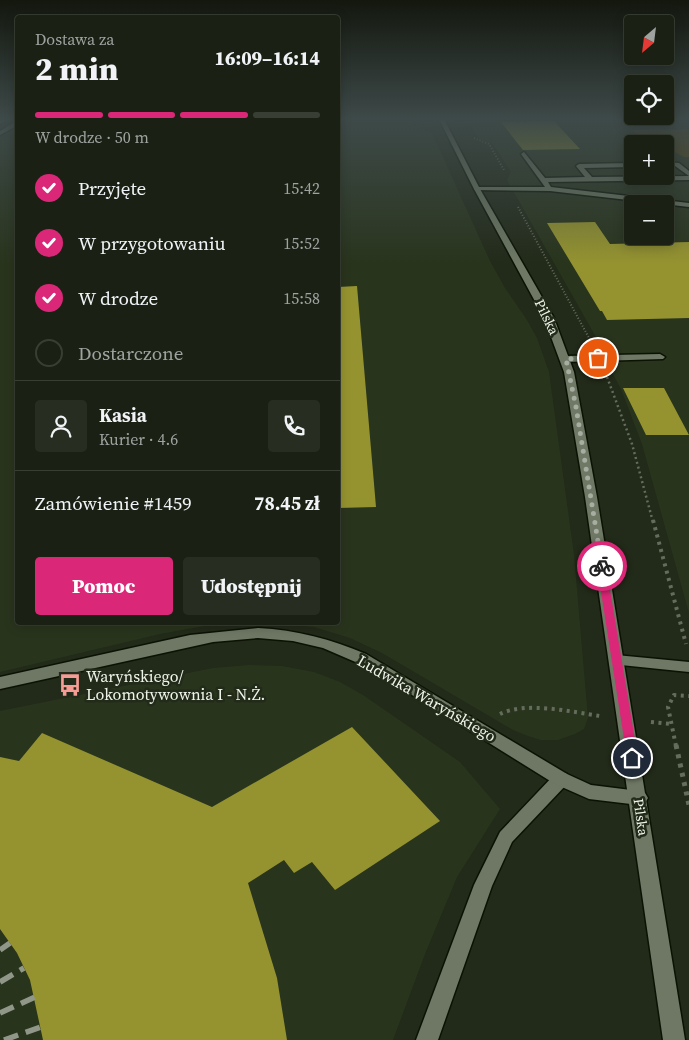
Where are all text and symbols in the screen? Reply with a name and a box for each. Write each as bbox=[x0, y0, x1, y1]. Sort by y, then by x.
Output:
north arrow bbox=[624, 15, 674, 65]
map controls bbox=[624, 15, 674, 245]
text: Dostawa za bbox=[35, 28, 114, 50]
text: 16:09–16:14 bbox=[215, 45, 320, 71]
text: 2 min bbox=[35, 47, 118, 91]
button: locate bbox=[624, 75, 674, 125]
text: W drodze · 50 m bbox=[35, 126, 149, 148]
button: + bbox=[624, 135, 674, 185]
icon: check bbox=[35, 174, 63, 202]
text: Przyjęte bbox=[78, 175, 146, 201]
text: 15:42 bbox=[283, 177, 320, 199]
button: − bbox=[624, 195, 674, 245]
icon: check bbox=[35, 229, 63, 257]
text: W przygotowaniu bbox=[78, 230, 226, 256]
text: 15:52 bbox=[283, 232, 320, 254]
icon: check bbox=[35, 284, 63, 312]
text: W drodze bbox=[78, 285, 158, 311]
text: 15:58 bbox=[283, 287, 320, 309]
street label: Pilska bbox=[530, 296, 565, 339]
pin bbox=[577, 337, 619, 379]
text: Dostarczone bbox=[78, 340, 183, 366]
icon: bag bbox=[584, 344, 612, 372]
button: person bbox=[35, 400, 87, 452]
button: phone bbox=[268, 400, 320, 452]
text: Kasia bbox=[99, 402, 147, 428]
text: Kurier · 4.6 bbox=[99, 428, 178, 450]
text: Zamówienie #1459 bbox=[35, 490, 192, 516]
text: 78.45 zł bbox=[254, 490, 320, 516]
courier bbox=[577, 541, 627, 591]
icon: bike bbox=[588, 552, 616, 580]
button: Pomoc bbox=[35, 557, 173, 615]
button: Udostępnij bbox=[183, 557, 320, 615]
street label: Ludwika Waryńskiego bbox=[354, 649, 501, 747]
place label: Waryńskiego/ Lokomotywownia I - N.Ż. bbox=[86, 665, 265, 705]
bus stop icon: Waryńskiego/ Lokomotywownia I - N.Ż. bbox=[57, 672, 83, 698]
pin bbox=[611, 737, 653, 779]
icon: home bbox=[618, 744, 646, 772]
street label: Pilska bbox=[628, 797, 654, 838]

